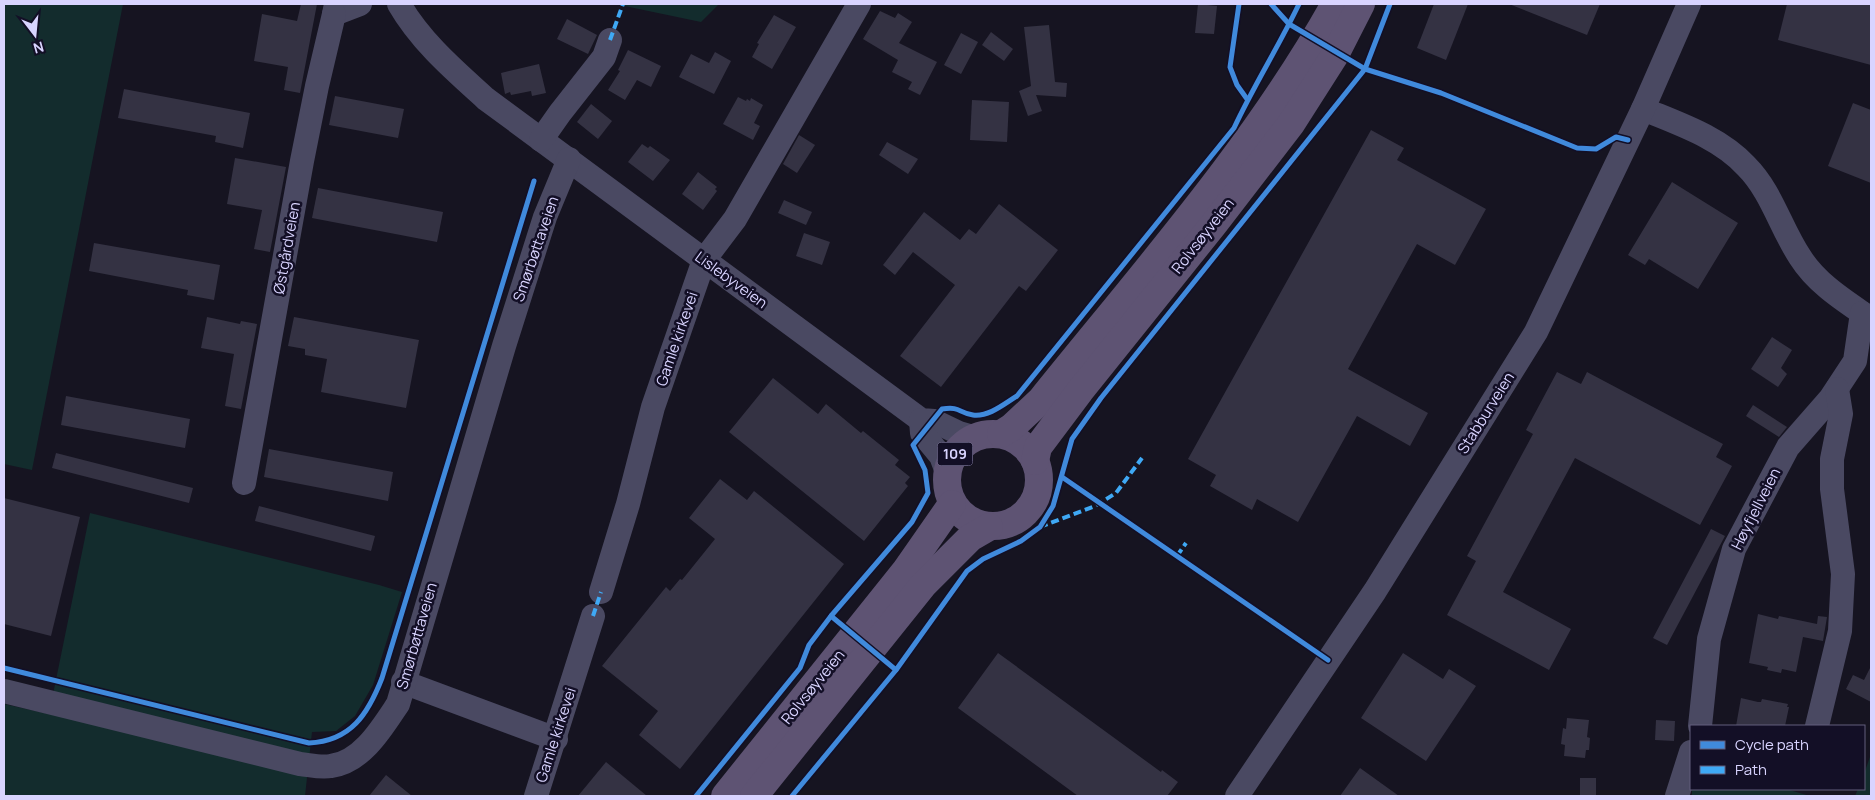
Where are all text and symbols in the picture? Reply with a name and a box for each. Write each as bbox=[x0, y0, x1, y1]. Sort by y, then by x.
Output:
north arrow bbox=[10, 10, 60, 60]
text: N bbox=[31, 37, 46, 58]
street label: Smørbøttaveien bbox=[508, 193, 563, 304]
street label: Rolvsøyveien bbox=[1166, 193, 1239, 278]
street label: Østgårdveien bbox=[268, 200, 305, 296]
street label: Lislebyveien bbox=[691, 246, 772, 313]
street label: Gamle kirkevei bbox=[651, 289, 703, 389]
street label: Stabburveien bbox=[1452, 368, 1519, 458]
road number: 109 bbox=[938, 442, 972, 466]
street label: Høyfjellveien bbox=[1726, 464, 1785, 553]
street label: Smørbøttaveien bbox=[391, 580, 442, 692]
street label: Rolvsøyveien bbox=[776, 645, 849, 728]
street label: Gamle kirkevei bbox=[530, 685, 581, 785]
legend bbox=[1690, 725, 1865, 790]
text: Cycle path bbox=[1735, 734, 1809, 755]
text: Path bbox=[1735, 759, 1767, 780]

